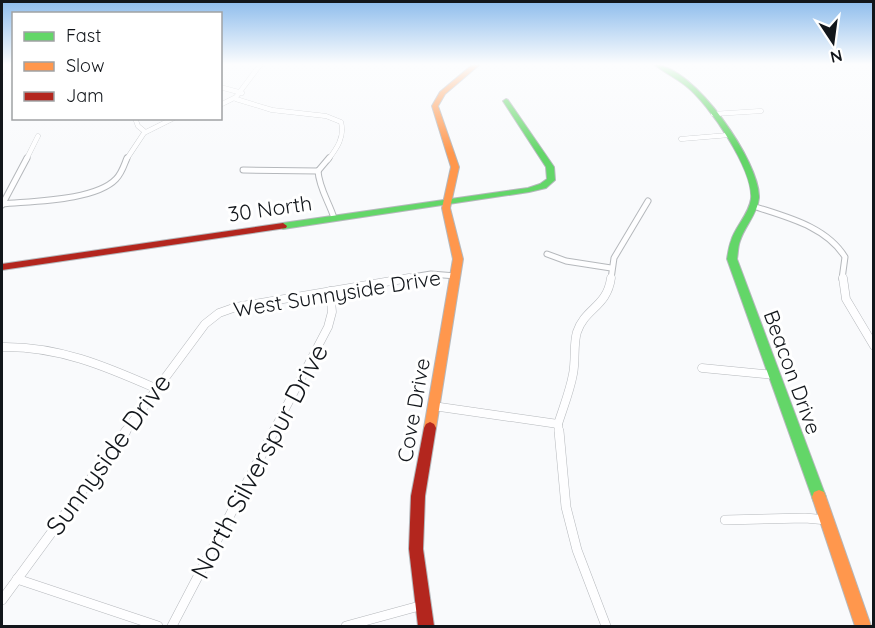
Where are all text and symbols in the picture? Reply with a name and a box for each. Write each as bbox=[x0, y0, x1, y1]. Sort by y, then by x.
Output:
legend bbox=[12, 12, 222, 120]
north arrow bbox=[803, 12, 863, 72]
text: Fast bbox=[66, 24, 101, 47]
text: N bbox=[828, 46, 844, 68]
text: Slow bbox=[66, 54, 104, 77]
text: Jam bbox=[66, 84, 104, 107]
street label: 30 North bbox=[226, 189, 314, 227]
street label: West Sunnyside Drive bbox=[232, 264, 442, 322]
street label: Beacon Drive bbox=[758, 306, 828, 438]
street label: North Silverspur Drive bbox=[183, 338, 335, 584]
street label: Cove Drive bbox=[391, 356, 435, 464]
street label: Sunnyside Drive bbox=[38, 367, 178, 541]

